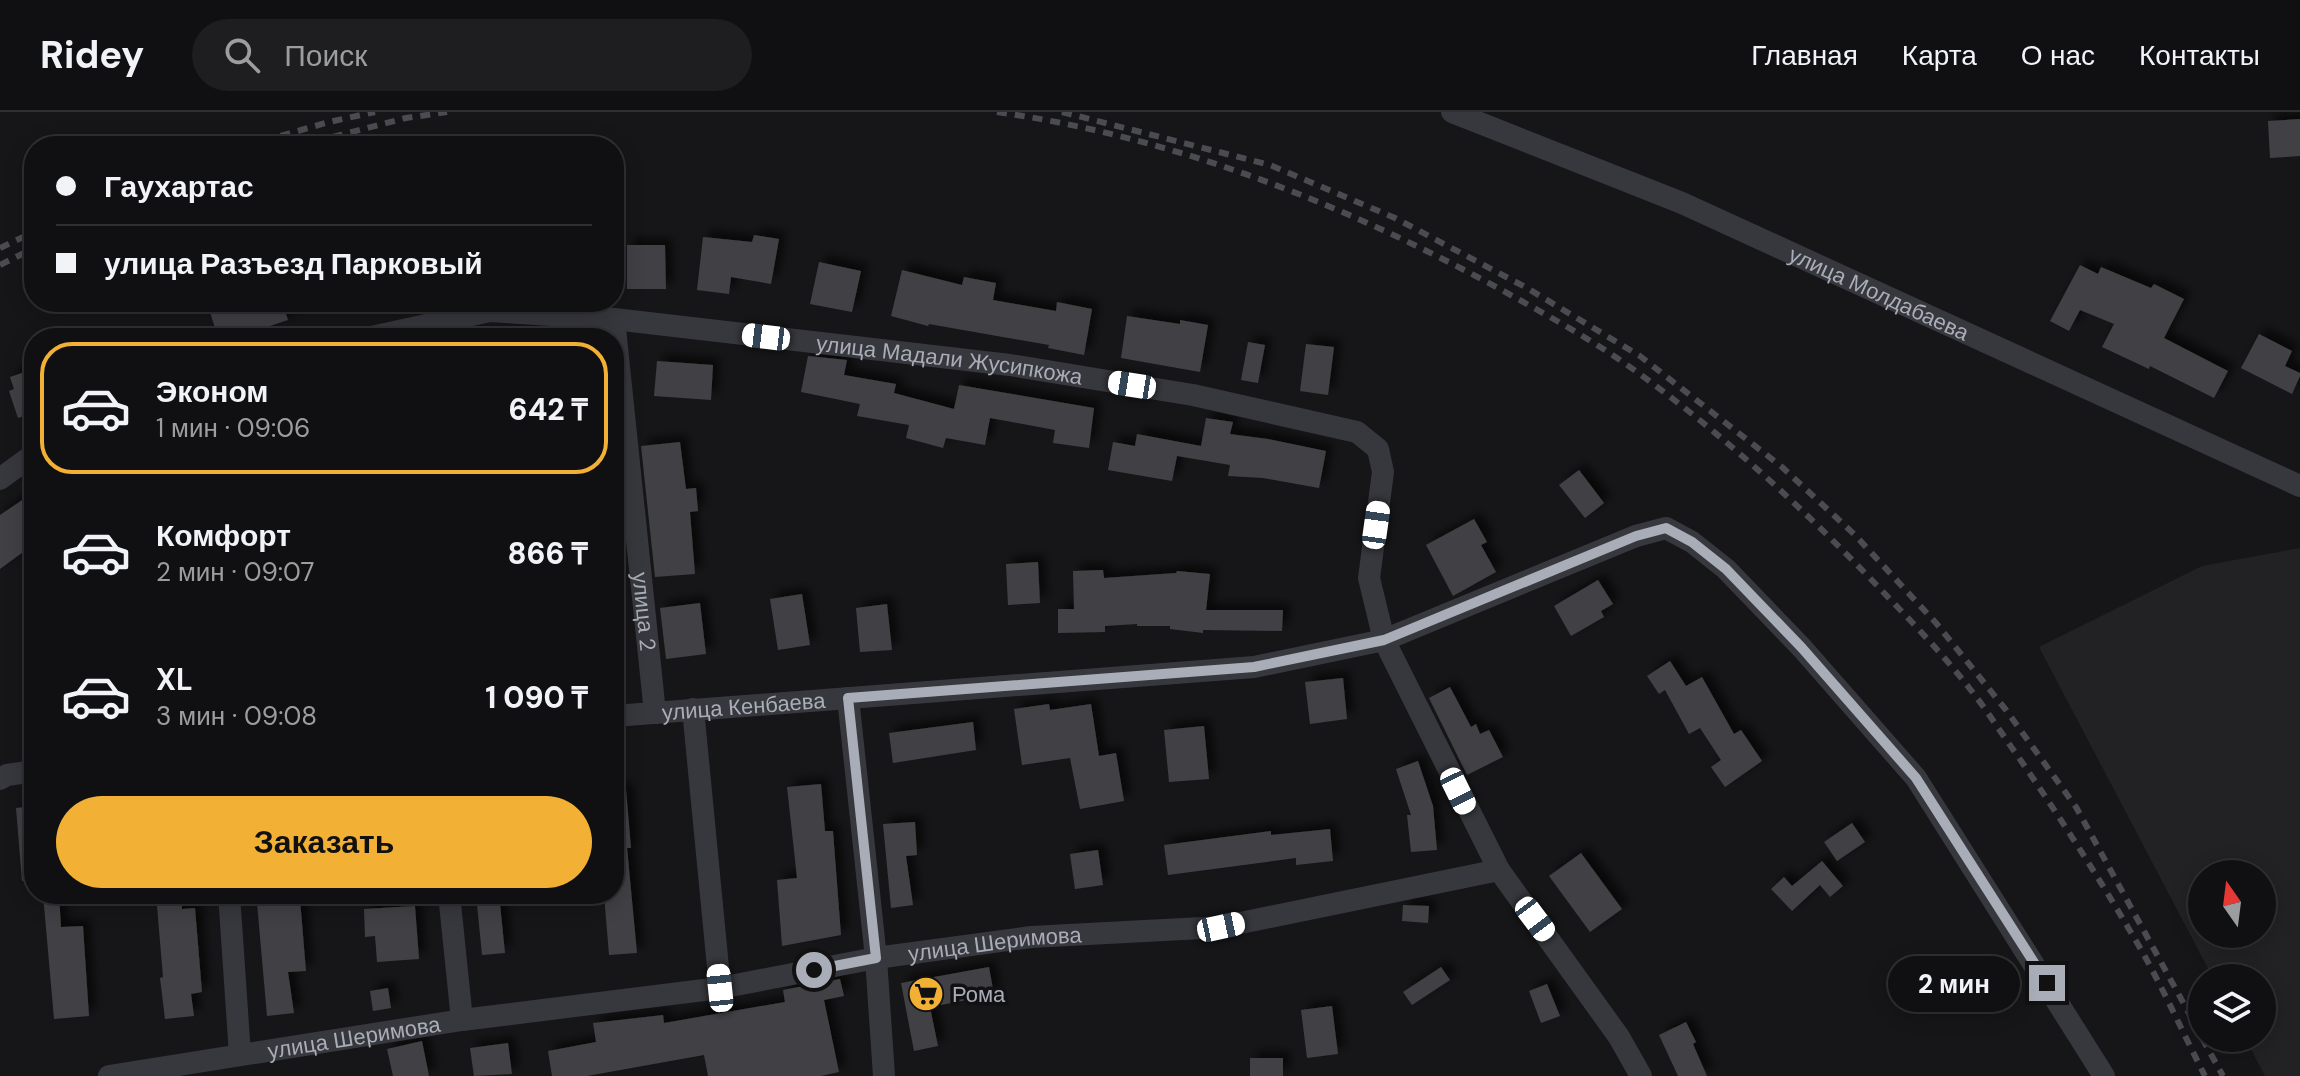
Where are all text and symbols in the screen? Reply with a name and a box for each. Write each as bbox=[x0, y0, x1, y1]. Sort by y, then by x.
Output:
search box bbox=[192, 19, 752, 91]
text: Ridey bbox=[40, 30, 144, 80]
icon: search bbox=[220, 33, 264, 77]
text: Поиск bbox=[284, 36, 367, 75]
text: Главная bbox=[1751, 37, 1858, 74]
text: Карта bbox=[1902, 37, 1977, 74]
text: О нас bbox=[2021, 37, 2095, 74]
text: Контакты bbox=[2139, 37, 2260, 74]
text: Гаухартас bbox=[104, 167, 254, 206]
street label: улица Молдабаева bbox=[1784, 239, 1974, 347]
text: улица Разъезд Парковый bbox=[104, 244, 483, 283]
car bbox=[741, 322, 791, 352]
street label: улица Мадали Жусипкожа bbox=[815, 328, 1085, 391]
car bbox=[1106, 369, 1158, 401]
icon: car bbox=[60, 372, 132, 444]
text: Эконом bbox=[156, 372, 269, 411]
text: 642 ₸ bbox=[509, 390, 588, 429]
text: 1 мин · 09:06 bbox=[156, 411, 310, 445]
car bbox=[1361, 500, 1391, 550]
icon: car bbox=[60, 516, 132, 588]
text: Комфорт bbox=[156, 516, 291, 555]
text: 866 ₸ bbox=[508, 534, 588, 573]
text: 2 мин · 09:07 bbox=[156, 555, 314, 589]
street label: улица 2 bbox=[626, 571, 663, 652]
icon: car bbox=[60, 660, 132, 732]
text: XL bbox=[156, 660, 193, 699]
text: 1 090 ₸ bbox=[485, 678, 588, 717]
street label: улица Кенбаева bbox=[661, 685, 827, 727]
text: 3 мин · 09:08 bbox=[156, 699, 317, 733]
car bbox=[1437, 764, 1479, 818]
button: Заказать bbox=[56, 796, 592, 888]
north arrow bbox=[2188, 860, 2276, 948]
map controls bbox=[2188, 860, 2276, 1052]
car bbox=[1511, 893, 1559, 945]
car bbox=[1195, 910, 1247, 944]
street label: улица Шеримова bbox=[906, 920, 1083, 968]
route start bbox=[796, 952, 832, 988]
callout: 2 мин bbox=[1887, 955, 2019, 1011]
car bbox=[706, 963, 734, 1013]
button: layers bbox=[2188, 964, 2276, 1052]
route end bbox=[2029, 965, 2065, 1001]
text: 2 мин bbox=[1918, 967, 1990, 1001]
supermarket icon: Рома bbox=[907, 975, 945, 1013]
place label: Рома bbox=[952, 980, 1006, 1009]
street label: улица Шеримова bbox=[266, 1009, 443, 1065]

